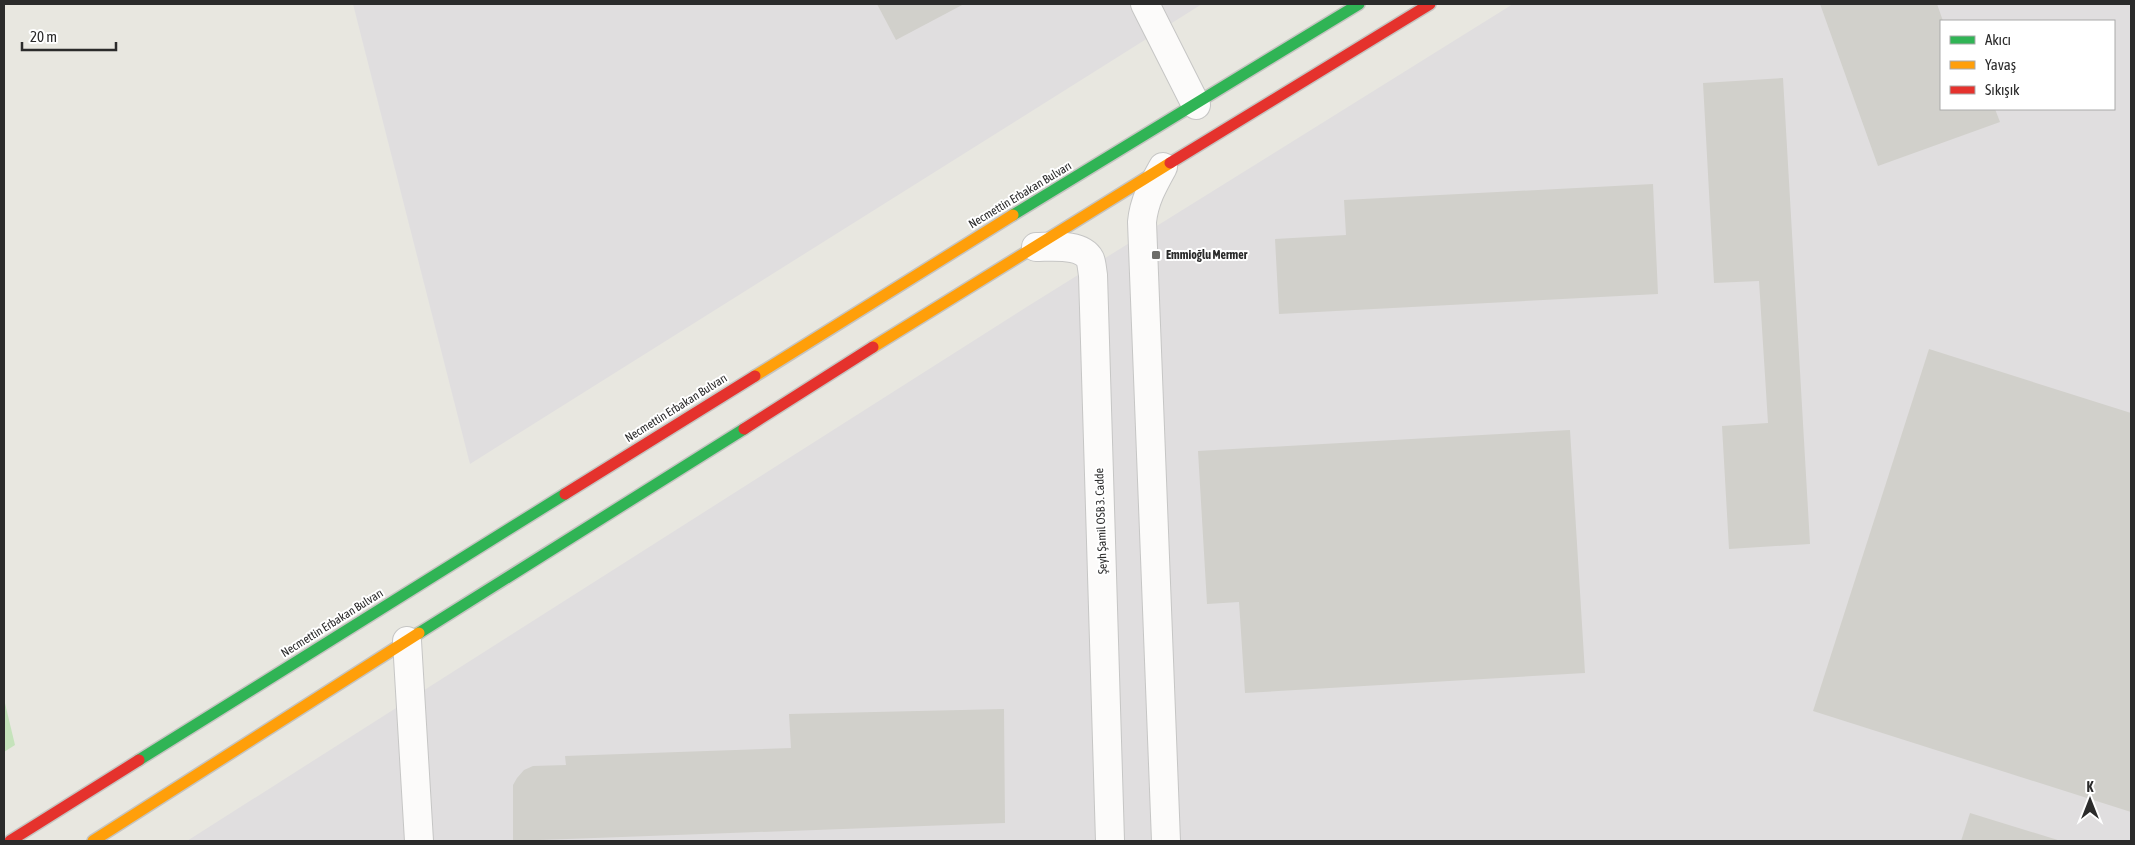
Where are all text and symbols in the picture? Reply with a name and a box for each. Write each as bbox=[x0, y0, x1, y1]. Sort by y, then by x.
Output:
scale bar bbox=[22, 20, 116, 52]
legend bbox=[1940, 20, 2115, 110]
text: 20 m bbox=[30, 28, 57, 45]
text: Akıcı bbox=[1985, 31, 2011, 48]
text: Yavaş bbox=[1985, 56, 2016, 73]
text: Sıkışık bbox=[1985, 81, 2020, 98]
street label: Necmettin Erbakan Bulvarı bbox=[966, 159, 1074, 231]
place label: Emmioğlu Mermer bbox=[1166, 248, 1248, 262]
marker: Emmioğlu Mermer bbox=[1150, 249, 1162, 261]
street label: Necmettin Erbakan Bulvarı bbox=[622, 371, 730, 445]
street label: Şeyh Şamil OSB 3. Cadde bbox=[1092, 468, 1110, 574]
street label: Necmettin Erbakan Bulvarı bbox=[278, 586, 386, 660]
north arrow bbox=[2065, 775, 2115, 825]
text: K bbox=[2087, 779, 2094, 795]

